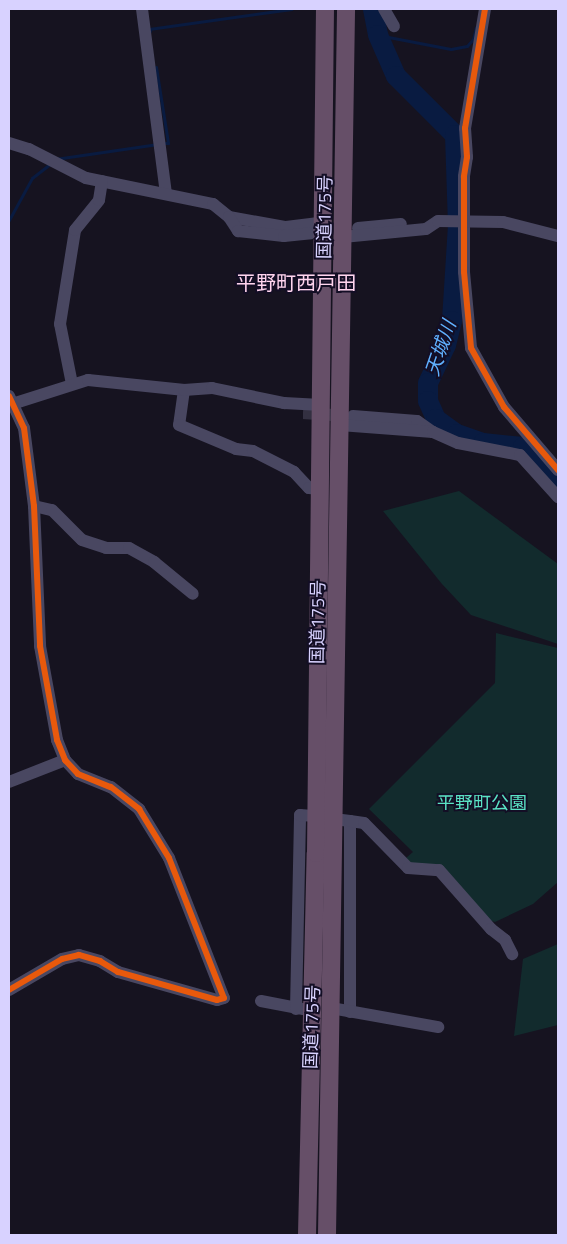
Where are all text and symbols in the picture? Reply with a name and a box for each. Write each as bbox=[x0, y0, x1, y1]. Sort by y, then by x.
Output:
street label: 国道175号 bbox=[313, 175, 337, 259]
district label: 平野町西戸田 bbox=[236, 270, 356, 294]
water label: 天城川 bbox=[420, 317, 460, 379]
street label: 国道175号 bbox=[306, 580, 330, 664]
park label: 平野町公園 bbox=[437, 792, 527, 814]
street label: 国道175号 bbox=[300, 985, 324, 1069]

